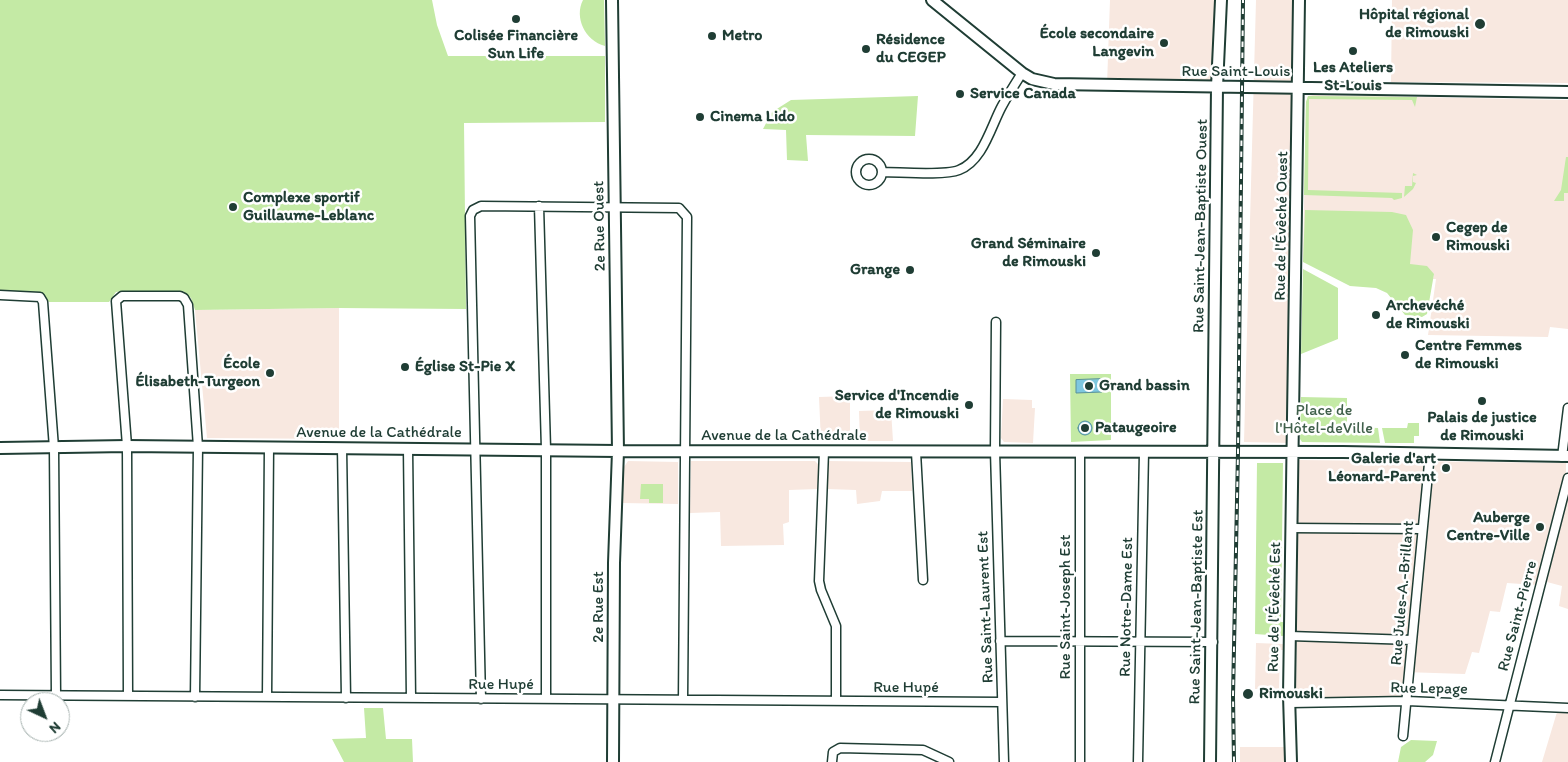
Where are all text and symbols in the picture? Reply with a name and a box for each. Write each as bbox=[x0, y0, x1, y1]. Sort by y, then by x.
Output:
place label: Hôpital régional de Rimouski bbox=[1359, 5, 1469, 43]
marker: Colisée Financière Sun Life bbox=[510, 13, 522, 25]
marker: Hôpital régional de Rimouski bbox=[1473, 17, 1487, 31]
place label: École secondaire Langevin bbox=[1040, 24, 1154, 62]
place label: Colisée Financière Sun Life bbox=[454, 26, 578, 64]
place label: Metro bbox=[722, 26, 762, 46]
marker: Metro bbox=[706, 30, 718, 42]
place label: Résidence du CEGEP bbox=[876, 30, 946, 68]
marker: École secondaire Langevin bbox=[1158, 37, 1170, 49]
marker: Résidence du CEGEP bbox=[860, 43, 872, 55]
marker: Les Ateliers St-Louis bbox=[1347, 45, 1359, 57]
place label: Les Ateliers St-Louis bbox=[1313, 58, 1393, 96]
street label: Rue Saint-Louis bbox=[1182, 62, 1290, 82]
place label: Service Canada bbox=[970, 84, 1076, 104]
marker: Service Canada bbox=[954, 88, 966, 100]
place label: Cinema Lido bbox=[710, 107, 795, 127]
marker: Cinema Lido bbox=[694, 111, 706, 123]
street label: Rue Saint-Jean-Baptiste Ouest bbox=[1190, 119, 1212, 333]
street label: Rue de l'Évêché Ouest bbox=[1271, 151, 1293, 301]
street label: 2e Rue Ouest bbox=[590, 181, 610, 271]
place label: Complexe sportif Guillaume-Leblanc bbox=[243, 188, 374, 226]
marker: Complexe sportif Guillaume-Leblanc bbox=[227, 201, 239, 213]
place label: Cegep de Rimouski bbox=[1446, 218, 1510, 256]
marker: Cegep de Rimouski bbox=[1430, 231, 1442, 243]
place label: Grand Séminaire de Rimouski bbox=[971, 234, 1086, 272]
marker: Grand Séminaire de Rimouski bbox=[1090, 247, 1102, 259]
place label: Grange bbox=[850, 260, 900, 280]
marker: Grange bbox=[904, 264, 916, 276]
place label: Archevéché de Rimouski bbox=[1386, 296, 1470, 334]
marker: Archevéché de Rimouski bbox=[1370, 309, 1382, 321]
place label: Centre Femmes de Rimouski bbox=[1415, 336, 1522, 374]
marker: Centre Femmes de Rimouski bbox=[1399, 349, 1411, 361]
place label: École Élisabeth-Turgeon bbox=[135, 354, 260, 392]
place label: Église St-Pie X bbox=[415, 357, 515, 377]
marker: Église St-Pie X bbox=[399, 361, 411, 373]
marker: École Élisabeth-Turgeon bbox=[264, 367, 276, 379]
place label: Grand bassin bbox=[1099, 376, 1190, 396]
marker: Grand bassin bbox=[1083, 380, 1095, 392]
place label: Service d'Incendie de Rimouski bbox=[835, 386, 959, 424]
marker: Palais de justice de Rimouski bbox=[1476, 395, 1488, 407]
marker: Service d'Incendie de Rimouski bbox=[963, 399, 975, 411]
park label: Place de l'Hôtel-deVille bbox=[1275, 401, 1373, 439]
place label: Palais de justice de Rimouski bbox=[1427, 408, 1537, 446]
place label: Pataugeoire bbox=[1095, 418, 1177, 438]
marker: Pataugeoire bbox=[1079, 422, 1091, 434]
street label: Avenue de la Cathédrale bbox=[296, 423, 462, 443]
street label: Avenue de la Cathédrale bbox=[701, 426, 867, 446]
place label: Galerie d'art Léonard-Parent bbox=[1328, 449, 1436, 487]
marker: Galerie d'art Léonard-Parent bbox=[1440, 462, 1452, 474]
place label: Auberge Centre-Ville bbox=[1447, 508, 1530, 546]
street label: Rue Saint-Jean-Baptiste Est bbox=[1186, 509, 1208, 705]
street label: Rue Jules-A.-Brillant bbox=[1387, 520, 1419, 666]
marker: Auberge Centre-Ville bbox=[1534, 521, 1546, 533]
street label: Rue Saint-Laurent Est bbox=[974, 531, 998, 683]
street label: Rue Saint-Joseph Est bbox=[1056, 534, 1076, 680]
street label: Rue Notre-Dame Est bbox=[1116, 537, 1138, 677]
street label: Rue de l'Évêché Est bbox=[1264, 542, 1286, 672]
street label: Rue Saint-Pierre bbox=[1494, 559, 1542, 673]
street label: 2e Rue Est bbox=[589, 571, 609, 643]
street label: Rue Hupé bbox=[468, 675, 534, 695]
street label: Rue Hupé bbox=[873, 678, 939, 698]
street label: Rue Lepage bbox=[1390, 679, 1468, 699]
place label: Rimouski bbox=[1259, 684, 1323, 704]
marker: Rimouski bbox=[1241, 687, 1255, 701]
north arrow bbox=[20, 692, 70, 742]
text: N bbox=[46, 718, 64, 737]

